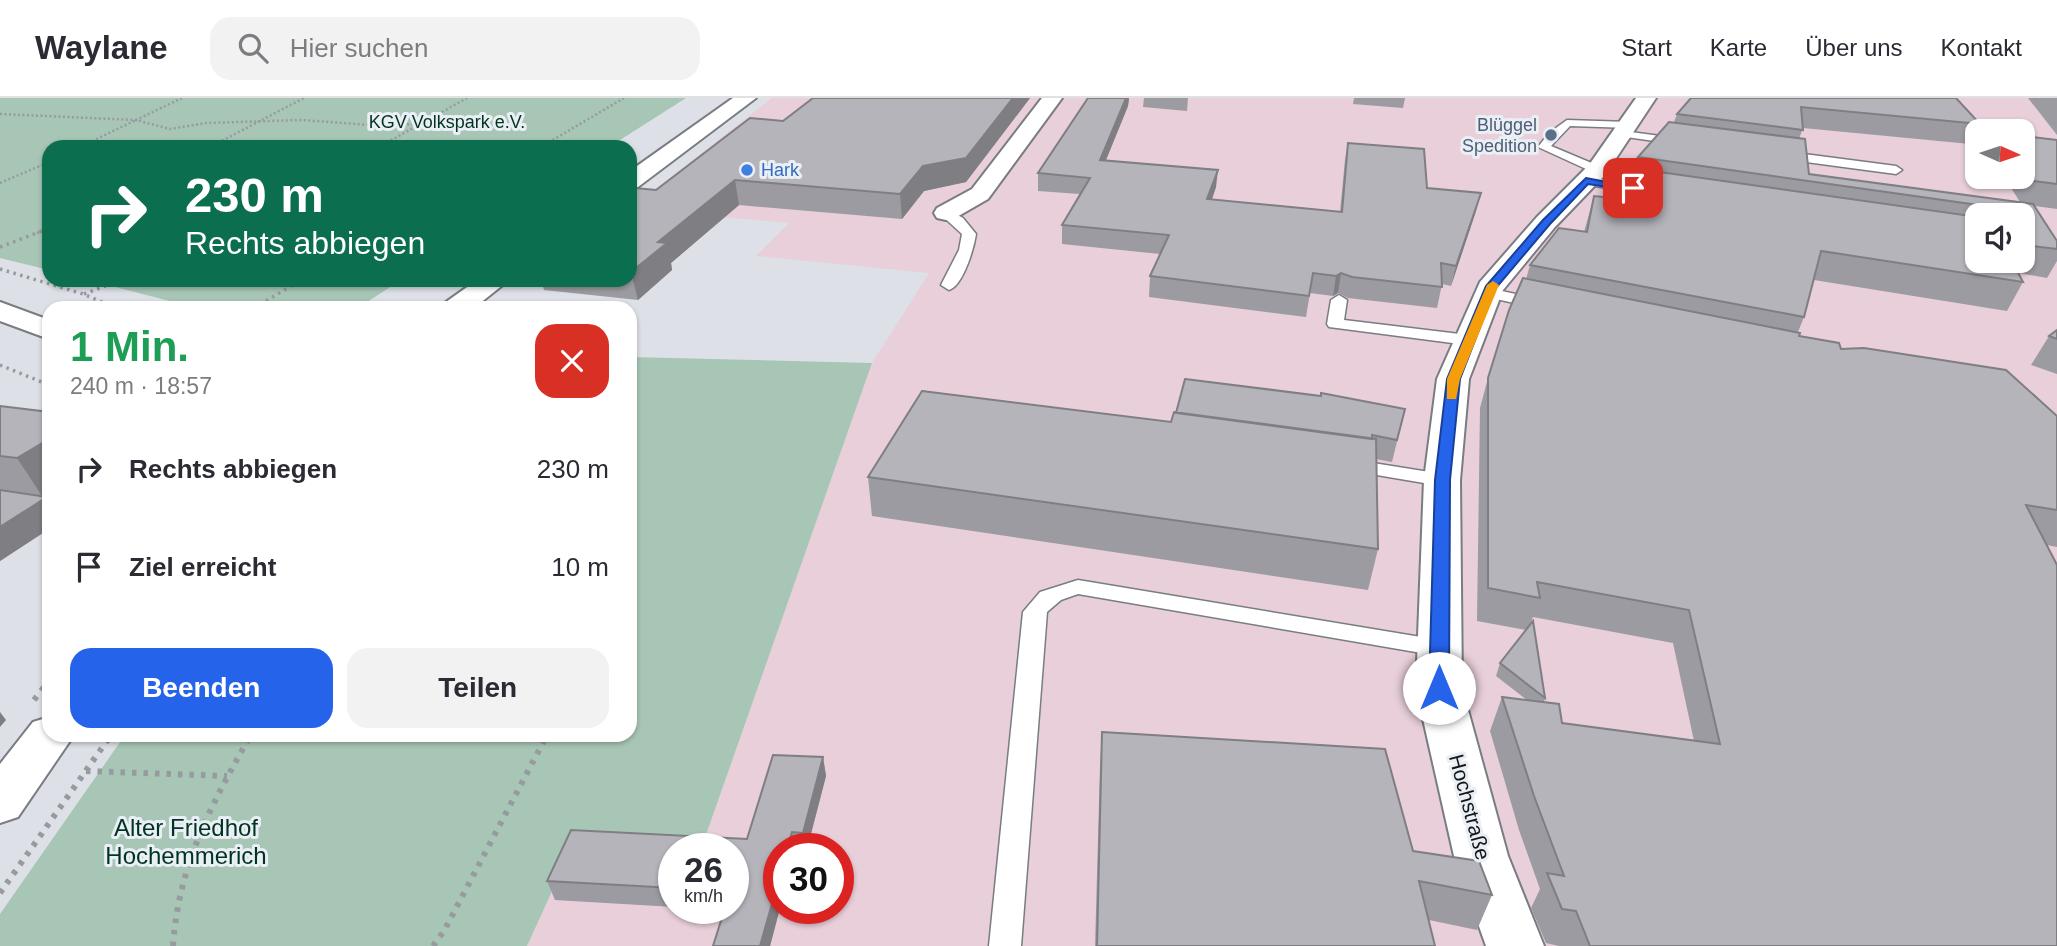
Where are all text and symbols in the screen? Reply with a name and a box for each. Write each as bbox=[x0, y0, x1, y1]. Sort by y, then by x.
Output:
search box bbox=[210, 17, 700, 80]
text: Waylane bbox=[35, 29, 168, 66]
icon: search bbox=[234, 29, 272, 67]
text: Hier suchen bbox=[290, 33, 428, 63]
text: Start bbox=[1621, 34, 1672, 61]
text: Karte bbox=[1710, 34, 1767, 61]
text: Über uns bbox=[1805, 34, 1903, 61]
text: Kontakt bbox=[1941, 34, 2022, 61]
park label: KGV Volkspark e.V. bbox=[369, 112, 525, 132]
place label: Blüggel Spedition bbox=[1462, 115, 1537, 156]
north arrow bbox=[1965, 119, 2035, 189]
map controls bbox=[1965, 119, 2035, 273]
marker: Blüggel Spedition bbox=[1543, 127, 1559, 143]
pin bbox=[1603, 158, 1663, 218]
place label: Hark bbox=[761, 160, 800, 180]
marker: Hark bbox=[739, 162, 755, 178]
icon: right bbox=[70, 168, 161, 259]
text: 230 m bbox=[185, 168, 324, 222]
icon: arrive bbox=[1614, 169, 1652, 207]
button: sound bbox=[1965, 203, 2035, 273]
text: Rechts abbiegen bbox=[185, 225, 425, 261]
text: 1 Min. bbox=[70, 323, 189, 370]
button: close bbox=[535, 324, 609, 398]
text: 240 m · 18:57 bbox=[70, 373, 212, 399]
icon: right bbox=[70, 450, 108, 488]
text: Rechts abbiegen bbox=[129, 454, 337, 484]
text: 230 m bbox=[537, 454, 609, 484]
icon: arrive bbox=[70, 548, 108, 586]
text: Ziel erreicht bbox=[129, 552, 276, 582]
text: 10 m bbox=[551, 552, 609, 582]
button: Beenden bbox=[70, 648, 333, 728]
button: Teilen bbox=[347, 648, 609, 728]
position arrow bbox=[1402, 651, 1476, 725]
street label: Hochstraße bbox=[1445, 752, 1495, 862]
park label: Alter Friedhof Hochemmerich bbox=[105, 814, 267, 869]
speed limit sign: 30 bbox=[763, 833, 854, 924]
text: 26 bbox=[684, 850, 723, 889]
text: km/h bbox=[684, 886, 723, 906]

